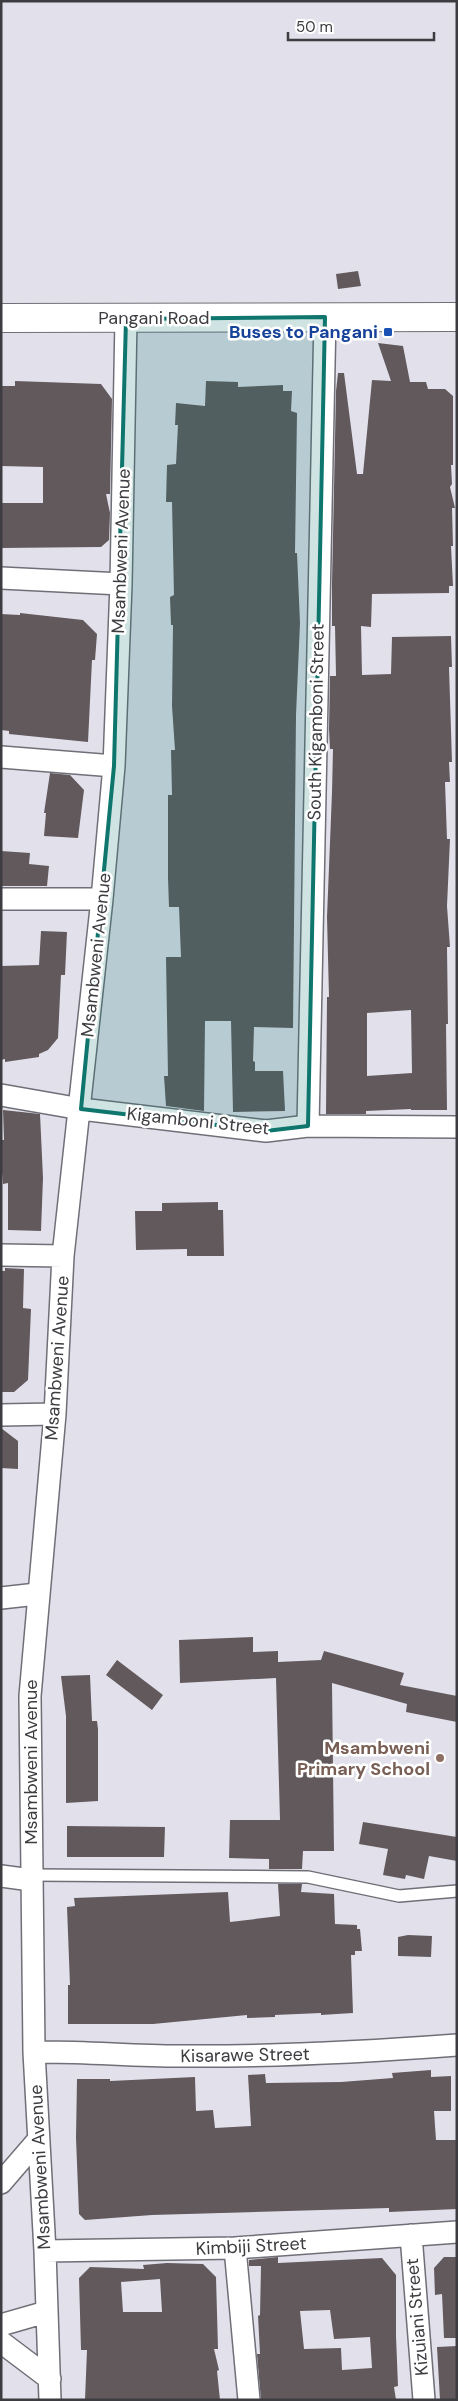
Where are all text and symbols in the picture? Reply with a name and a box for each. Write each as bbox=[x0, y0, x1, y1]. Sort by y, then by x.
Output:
scale bar bbox=[288, 10, 434, 42]
text: 50 m bbox=[296, 17, 333, 37]
street label: Pangani Road bbox=[98, 306, 210, 330]
place label: Buses to Pangani bbox=[229, 320, 378, 344]
marker: Buses to Pangani bbox=[382, 326, 394, 338]
street label: Msambweni Avenue bbox=[106, 468, 136, 634]
street label: South Kigamboni Street bbox=[302, 623, 330, 821]
street label: Msambweni Avenue bbox=[75, 872, 117, 1038]
street label: Kigamboni Street bbox=[126, 1102, 270, 1140]
street label: Msambweni Avenue bbox=[39, 1275, 75, 1441]
street label: Msambweni Avenue bbox=[19, 1679, 43, 1845]
place label: Msambweni Primary School bbox=[297, 1736, 430, 1781]
marker: Msambweni Primary School bbox=[434, 1752, 446, 1764]
street label: Kisarawe Street bbox=[180, 2042, 310, 2068]
street label: Msambweni Avenue bbox=[24, 2084, 56, 2250]
street label: Kimbiji Street bbox=[195, 2231, 307, 2261]
street label: Kizuiani Street bbox=[400, 2257, 434, 2377]

